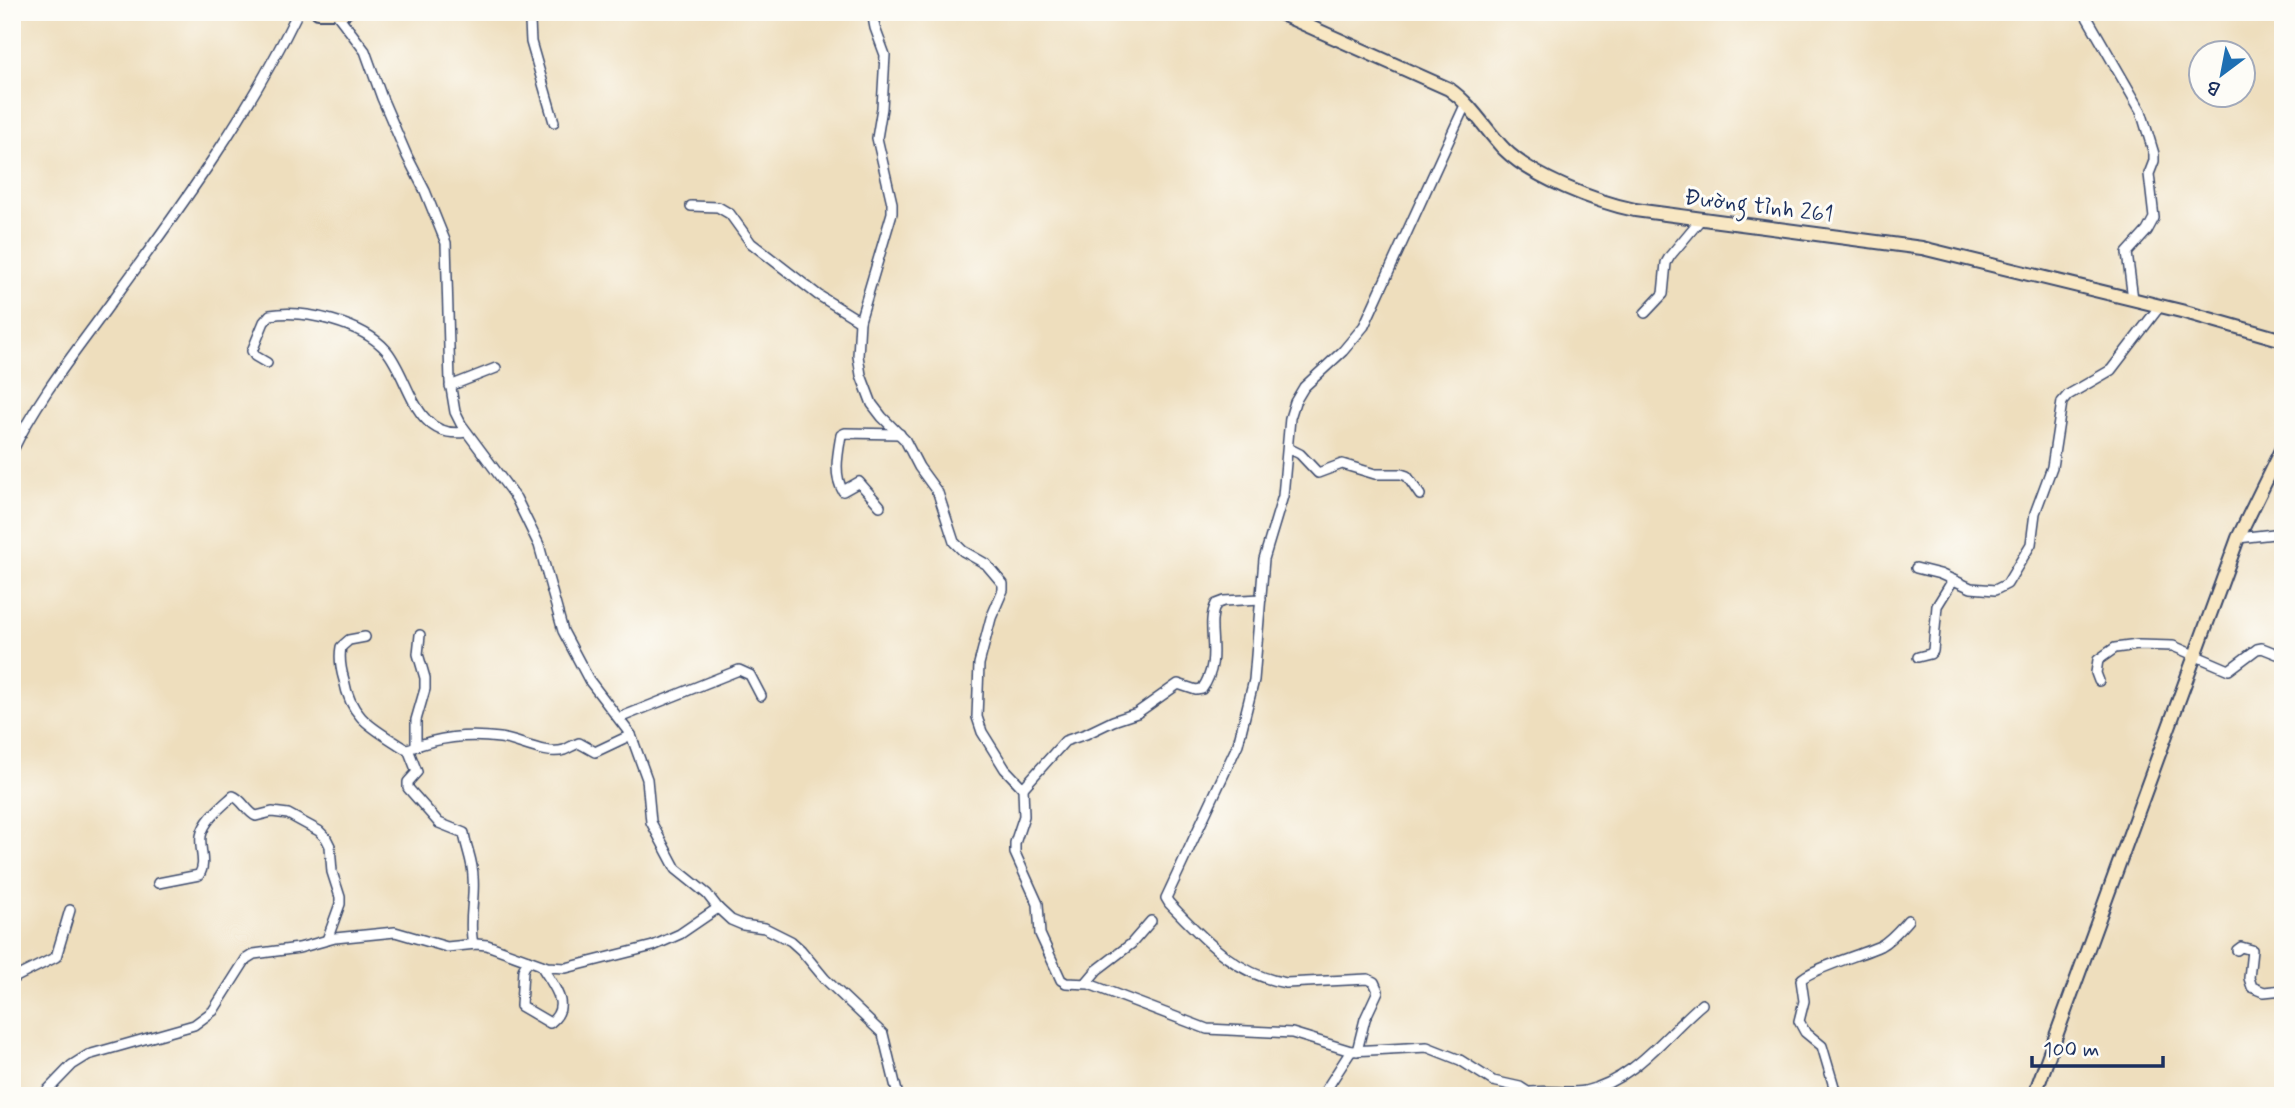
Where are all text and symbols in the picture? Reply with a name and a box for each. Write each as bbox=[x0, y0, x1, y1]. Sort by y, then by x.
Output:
north arrow bbox=[2186, 38, 2256, 108]
text: B bbox=[2202, 73, 2226, 101]
street label: Đường tỉnh 261 bbox=[1682, 183, 1835, 233]
scale bar bbox=[2032, 1024, 2164, 1068]
text: 100 m bbox=[2043, 1036, 2099, 1064]

